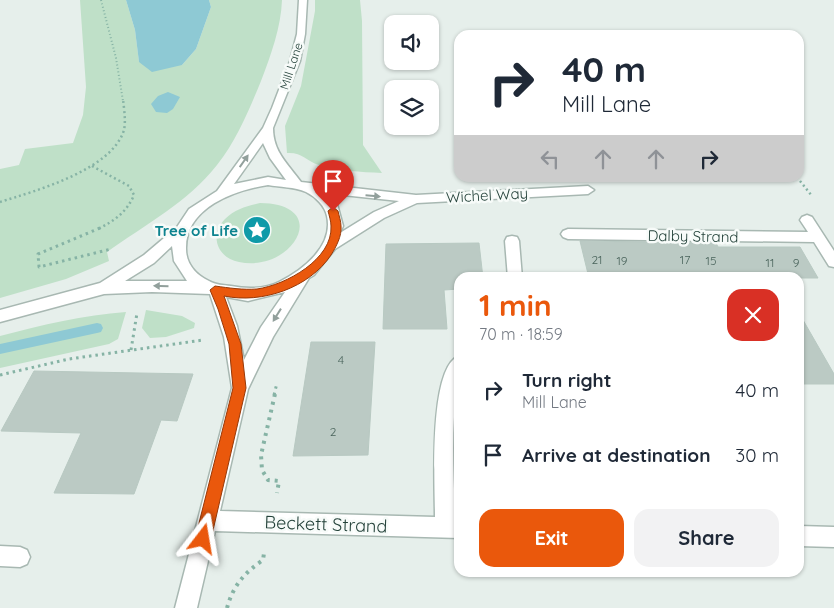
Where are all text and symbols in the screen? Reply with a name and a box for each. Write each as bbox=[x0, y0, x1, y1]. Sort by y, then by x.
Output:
map controls bbox=[384, 15, 439, 135]
button: sound bbox=[384, 15, 439, 70]
street label: Mill Lane bbox=[276, 40, 306, 91]
text: 40 m bbox=[562, 47, 646, 91]
icon: right bbox=[479, 50, 544, 115]
button: layers bbox=[384, 80, 439, 135]
text: Mill Lane bbox=[562, 90, 651, 118]
icon: left bbox=[536, 145, 564, 173]
icon: ahead bbox=[589, 145, 617, 173]
icon: ahead bbox=[642, 145, 670, 173]
icon: right bbox=[695, 145, 723, 173]
one-way arrow bbox=[239, 154, 249, 167]
pin bbox=[312, 160, 354, 211]
icon: arrive bbox=[319, 167, 347, 195]
street label: Wichel Way bbox=[446, 183, 528, 207]
one-way arrow bbox=[365, 192, 381, 200]
place icon: Tree of Life bbox=[242, 215, 272, 245]
place label: Tree of Life bbox=[154, 221, 238, 240]
street label: Dalby Strand bbox=[647, 226, 739, 246]
house number: 21 bbox=[591, 252, 603, 267]
house number: 17 bbox=[680, 252, 690, 267]
house number: 19 bbox=[616, 253, 628, 268]
house number: 15 bbox=[706, 253, 716, 268]
house number: 11 bbox=[766, 255, 774, 270]
house number: 9 bbox=[793, 255, 800, 270]
one-way arrow bbox=[153, 282, 169, 290]
text: 1 min bbox=[479, 286, 552, 324]
button: close bbox=[727, 289, 779, 341]
one-way arrow bbox=[272, 309, 282, 322]
text: 70 m · 18:59 bbox=[479, 324, 563, 344]
house number: 4 bbox=[338, 352, 344, 367]
text: Turn right bbox=[522, 368, 611, 392]
icon: right bbox=[479, 376, 507, 404]
text: 40 m bbox=[735, 378, 779, 402]
text: Mill Lane bbox=[522, 392, 587, 412]
house number: 2 bbox=[330, 424, 337, 439]
icon: arrive bbox=[479, 441, 507, 469]
text: Arrive at destination bbox=[522, 443, 711, 467]
text: 30 m bbox=[735, 443, 779, 467]
button: Exit bbox=[479, 509, 624, 567]
button: Share bbox=[634, 509, 779, 567]
street label: Beckett Strand bbox=[264, 510, 388, 538]
position arrow bbox=[176, 512, 228, 564]

